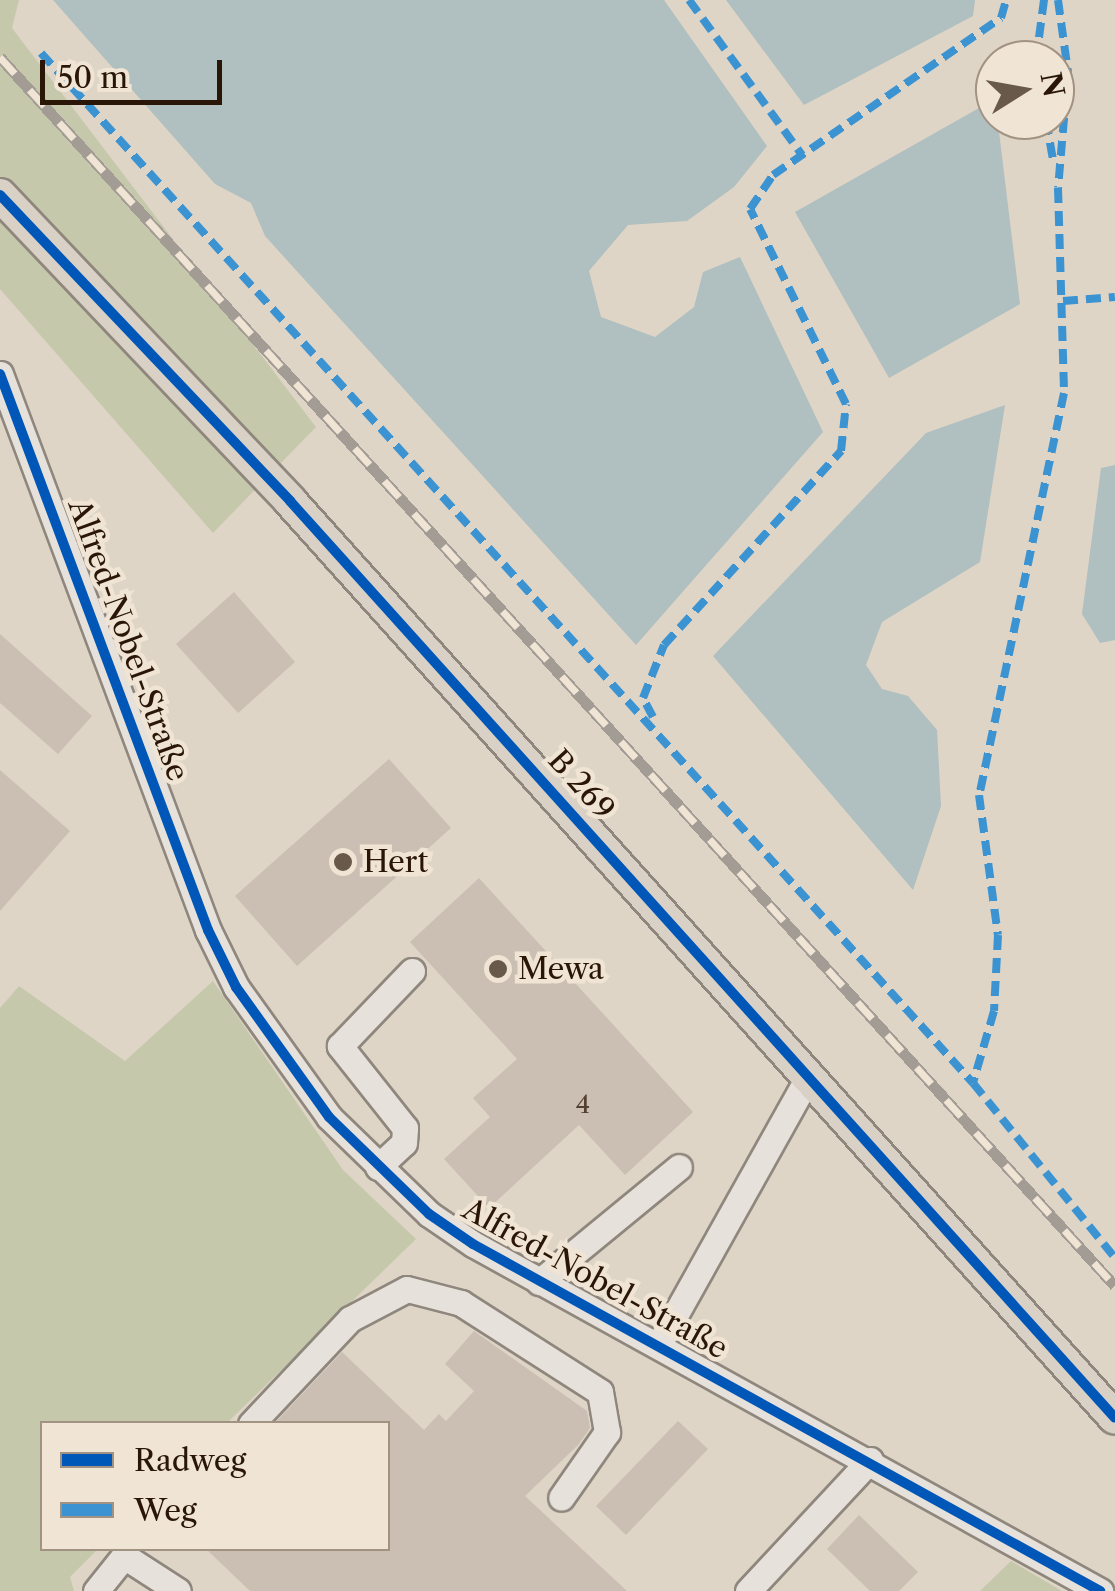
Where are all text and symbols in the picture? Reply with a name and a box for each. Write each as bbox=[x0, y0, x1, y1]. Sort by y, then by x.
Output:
scale bar bbox=[45, 40, 228, 102]
north arrow bbox=[975, 40, 1075, 140]
text: 50 m bbox=[57, 59, 128, 96]
text: N bbox=[1033, 69, 1071, 100]
street label: Alfred-Nobel-Straße bbox=[60, 494, 196, 786]
street label: B 269 bbox=[540, 743, 622, 827]
place label: Hert bbox=[363, 844, 428, 880]
marker: Hert bbox=[332, 851, 354, 873]
place label: Mewa bbox=[518, 951, 604, 987]
marker: Mewa bbox=[487, 958, 509, 980]
house number: 4 bbox=[576, 1090, 590, 1120]
street label: Alfred-Nobel-Straße bbox=[456, 1191, 734, 1367]
legend bbox=[40, 1421, 390, 1551]
text: Radweg bbox=[134, 1442, 246, 1479]
text: Weg bbox=[134, 1492, 197, 1529]

